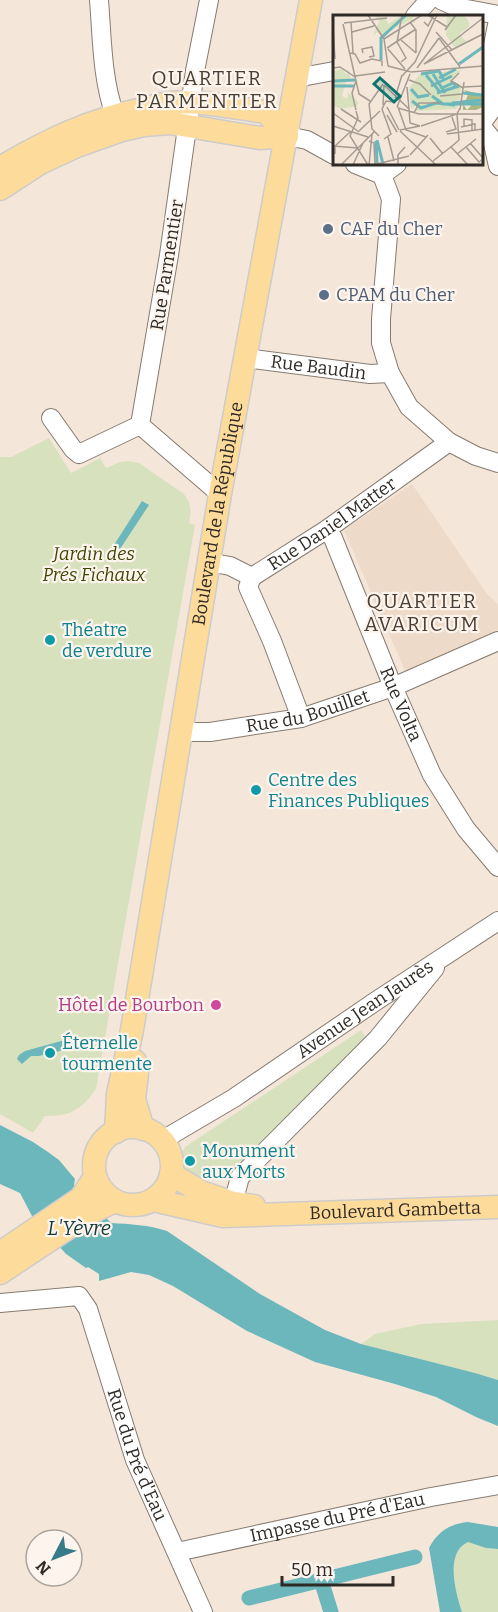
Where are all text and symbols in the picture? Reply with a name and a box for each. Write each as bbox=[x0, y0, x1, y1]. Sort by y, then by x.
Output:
inset map bbox=[333, 15, 483, 165]
district label: QUARTIER PARMENTIER bbox=[136, 66, 278, 113]
street label: Rue Parmentier bbox=[146, 198, 188, 332]
place label: CAF du Cher bbox=[340, 218, 443, 240]
marker: CAF du Cher bbox=[321, 222, 335, 236]
place label: CPAM du Cher bbox=[336, 284, 455, 306]
marker: CPAM du Cher bbox=[317, 288, 331, 302]
street label: Rue Baudin bbox=[269, 350, 368, 384]
street label: Boulevard de la République bbox=[188, 400, 248, 627]
street label: Rue Daniel Matter bbox=[264, 472, 400, 575]
park label: Jardin des Prés Fichaux bbox=[43, 543, 146, 586]
district label: QUARTIER AVARICUM bbox=[364, 589, 480, 636]
place label: Théatre de verdure bbox=[62, 619, 152, 662]
marker: Théatre de verdure bbox=[43, 633, 57, 647]
street label: Rue Volta bbox=[375, 664, 427, 745]
street label: Rue du Bouillet bbox=[245, 685, 373, 737]
place label: Centre des Finances Publiques bbox=[268, 769, 429, 812]
marker: Centre des Finances Publiques bbox=[249, 783, 263, 797]
street label: Avenue Jean Jaurès bbox=[292, 955, 438, 1063]
place label: Hôtel de Bourbon bbox=[58, 994, 205, 1016]
marker: Hôtel de Bourbon bbox=[209, 998, 223, 1012]
place label: Éternelle tourmente bbox=[62, 1031, 152, 1075]
marker: Éternelle tourmente bbox=[43, 1046, 57, 1060]
place label: Monument aux Morts bbox=[202, 1140, 296, 1183]
marker: Monument aux Morts bbox=[183, 1154, 197, 1168]
street label: Boulevard Gambetta bbox=[309, 1197, 481, 1224]
water label: L'Yèvre bbox=[47, 1216, 111, 1240]
street label: Rue du Pré d'Eau bbox=[102, 1386, 172, 1524]
street label: Impasse du Pré d'Eau bbox=[248, 1488, 427, 1547]
north arrow bbox=[24, 1528, 84, 1588]
scale bar bbox=[282, 1549, 393, 1587]
text: N bbox=[32, 1557, 54, 1579]
text: 50 m bbox=[291, 1559, 333, 1581]

